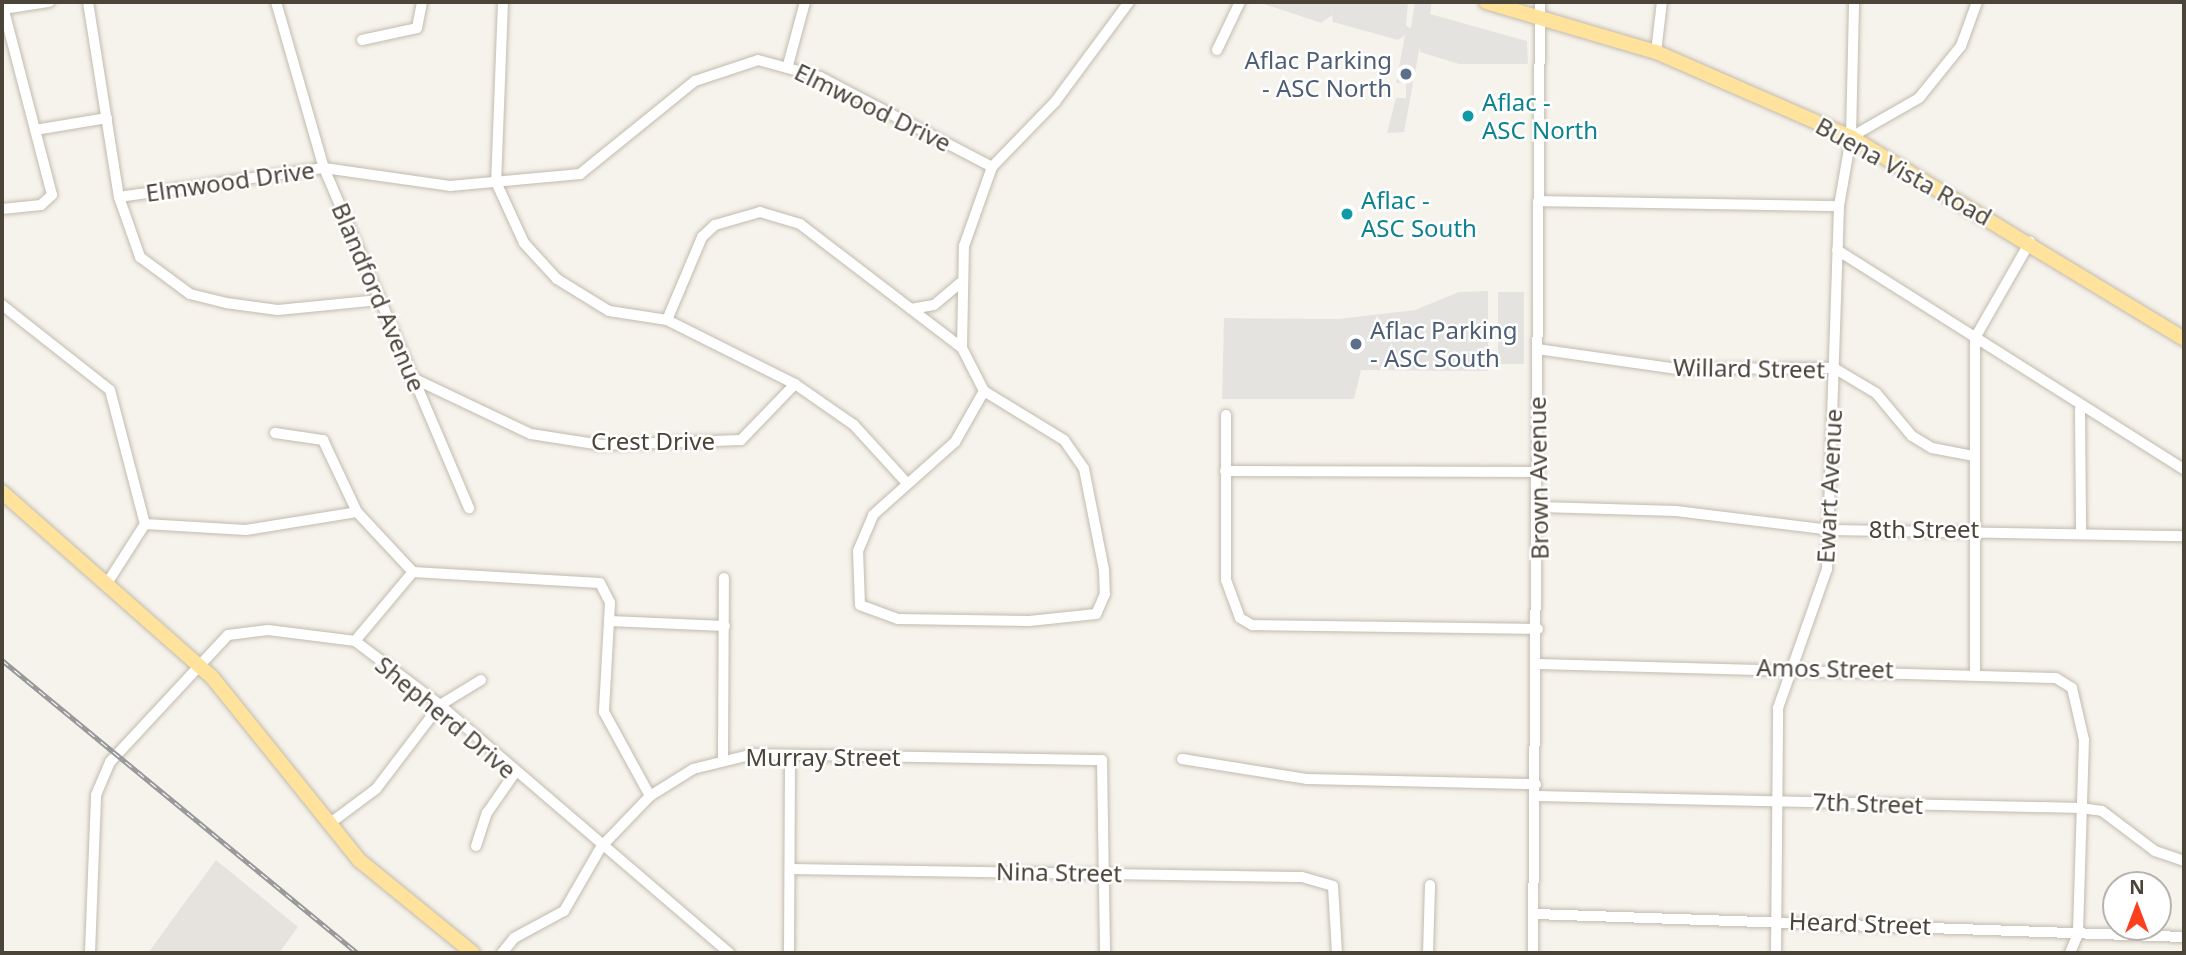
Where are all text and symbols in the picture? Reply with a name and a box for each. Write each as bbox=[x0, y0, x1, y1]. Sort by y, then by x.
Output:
place label: Aflac Parking - ASC North bbox=[1244, 46, 1392, 102]
street label: Elmwood Drive bbox=[790, 57, 956, 157]
marker: Aflac Parking - ASC North bbox=[1398, 66, 1414, 82]
place label: Aflac - ASC North bbox=[1482, 88, 1598, 144]
marker: Aflac - ASC North bbox=[1460, 108, 1476, 124]
street label: Buena Vista Road bbox=[1811, 111, 1997, 231]
street label: Elmwood Drive bbox=[144, 155, 316, 207]
place label: Aflac - ASC South bbox=[1361, 186, 1477, 242]
street label: Blandford Avenue bbox=[326, 198, 432, 396]
marker: Aflac - ASC South bbox=[1339, 206, 1355, 222]
place label: Aflac Parking - ASC South bbox=[1370, 316, 1518, 372]
marker: Aflac Parking - ASC South bbox=[1348, 336, 1364, 352]
street label: Willard Street bbox=[1673, 352, 1825, 384]
street label: Brown Avenue bbox=[1522, 396, 1554, 560]
street label: Ewart Avenue bbox=[1811, 408, 1847, 564]
street label: Crest Drive bbox=[591, 427, 715, 455]
street label: 8th Street bbox=[1869, 515, 1979, 543]
street label: Shepherd Drive bbox=[370, 650, 522, 784]
street label: Amos Street bbox=[1756, 652, 1894, 684]
street label: Murray Street bbox=[746, 743, 900, 771]
street label: 7th Street bbox=[1812, 787, 1924, 819]
street label: Nina Street bbox=[996, 857, 1122, 887]
north arrow bbox=[2102, 871, 2172, 941]
text: N bbox=[2129, 874, 2145, 900]
street label: Heard Street bbox=[1788, 906, 1932, 940]

